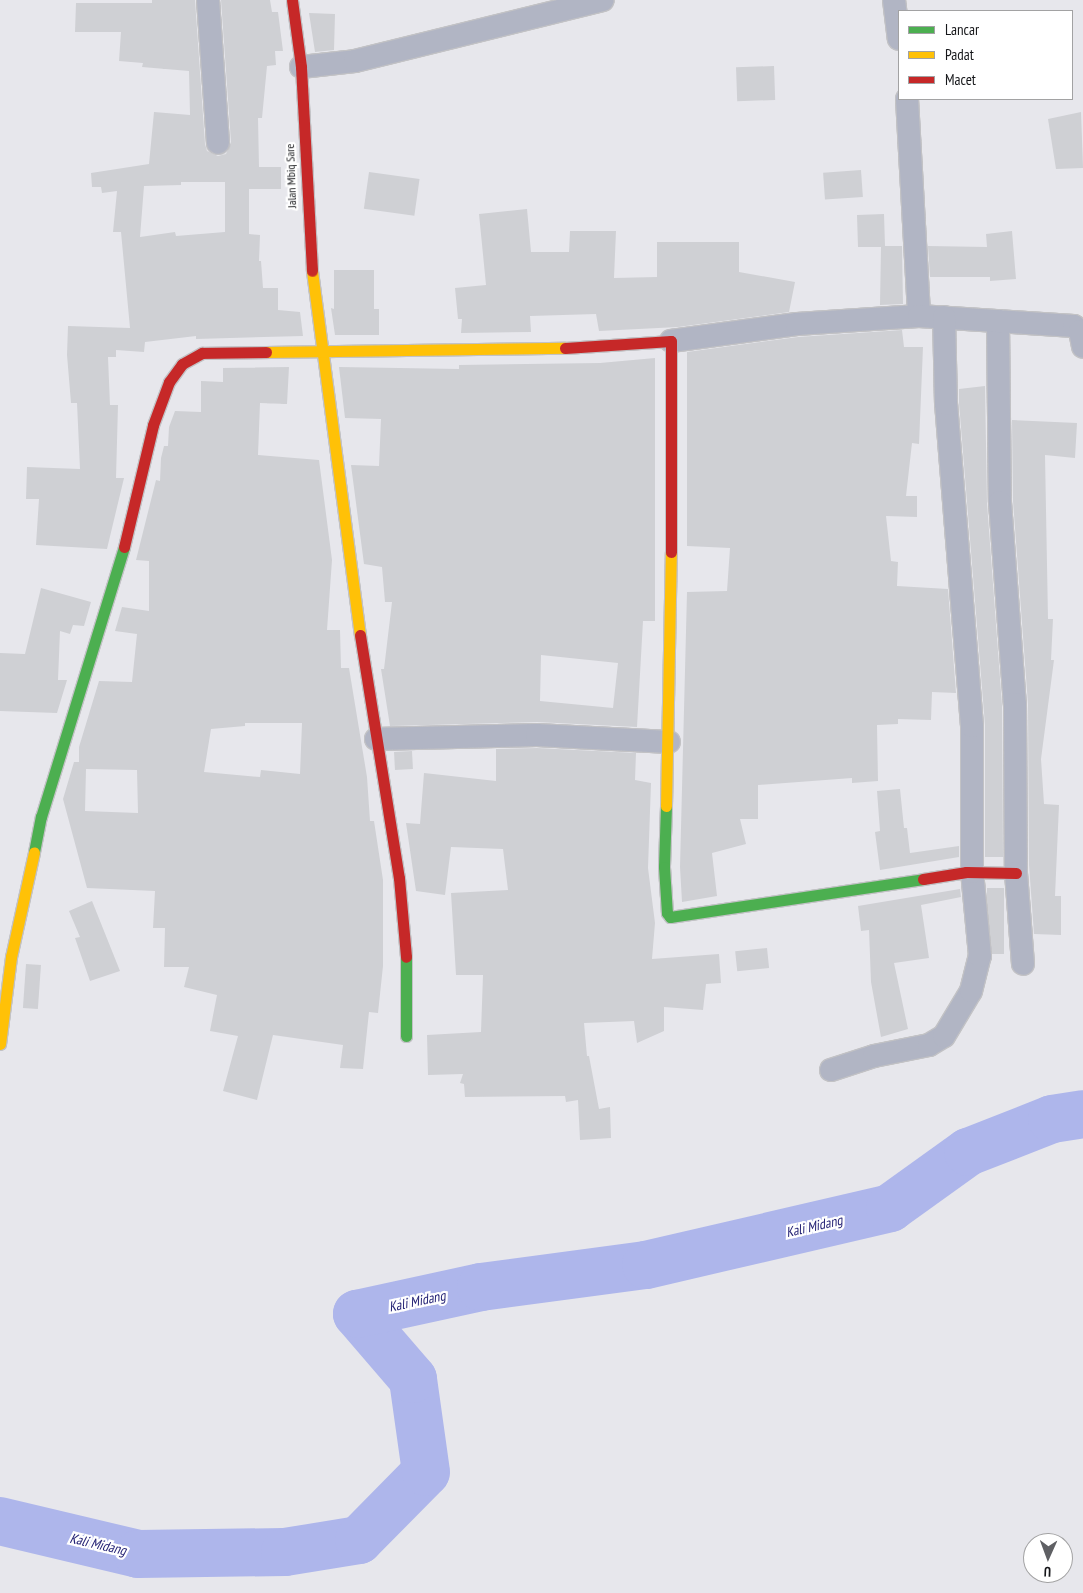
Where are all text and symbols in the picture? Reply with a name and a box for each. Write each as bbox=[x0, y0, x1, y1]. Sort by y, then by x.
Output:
legend bbox=[898, 10, 1073, 100]
text: Lancar bbox=[945, 20, 979, 39]
text: Padat bbox=[945, 45, 974, 64]
text: Macet bbox=[945, 70, 976, 89]
street label: Jalan Mbiq Sare bbox=[283, 144, 299, 208]
water label: Kali Midang bbox=[784, 1211, 844, 1241]
water label: Kali Midang bbox=[387, 1287, 447, 1315]
water label: Kali Midang bbox=[68, 1529, 128, 1559]
north arrow bbox=[1023, 1533, 1073, 1583]
text: U bbox=[1044, 1563, 1051, 1581]

